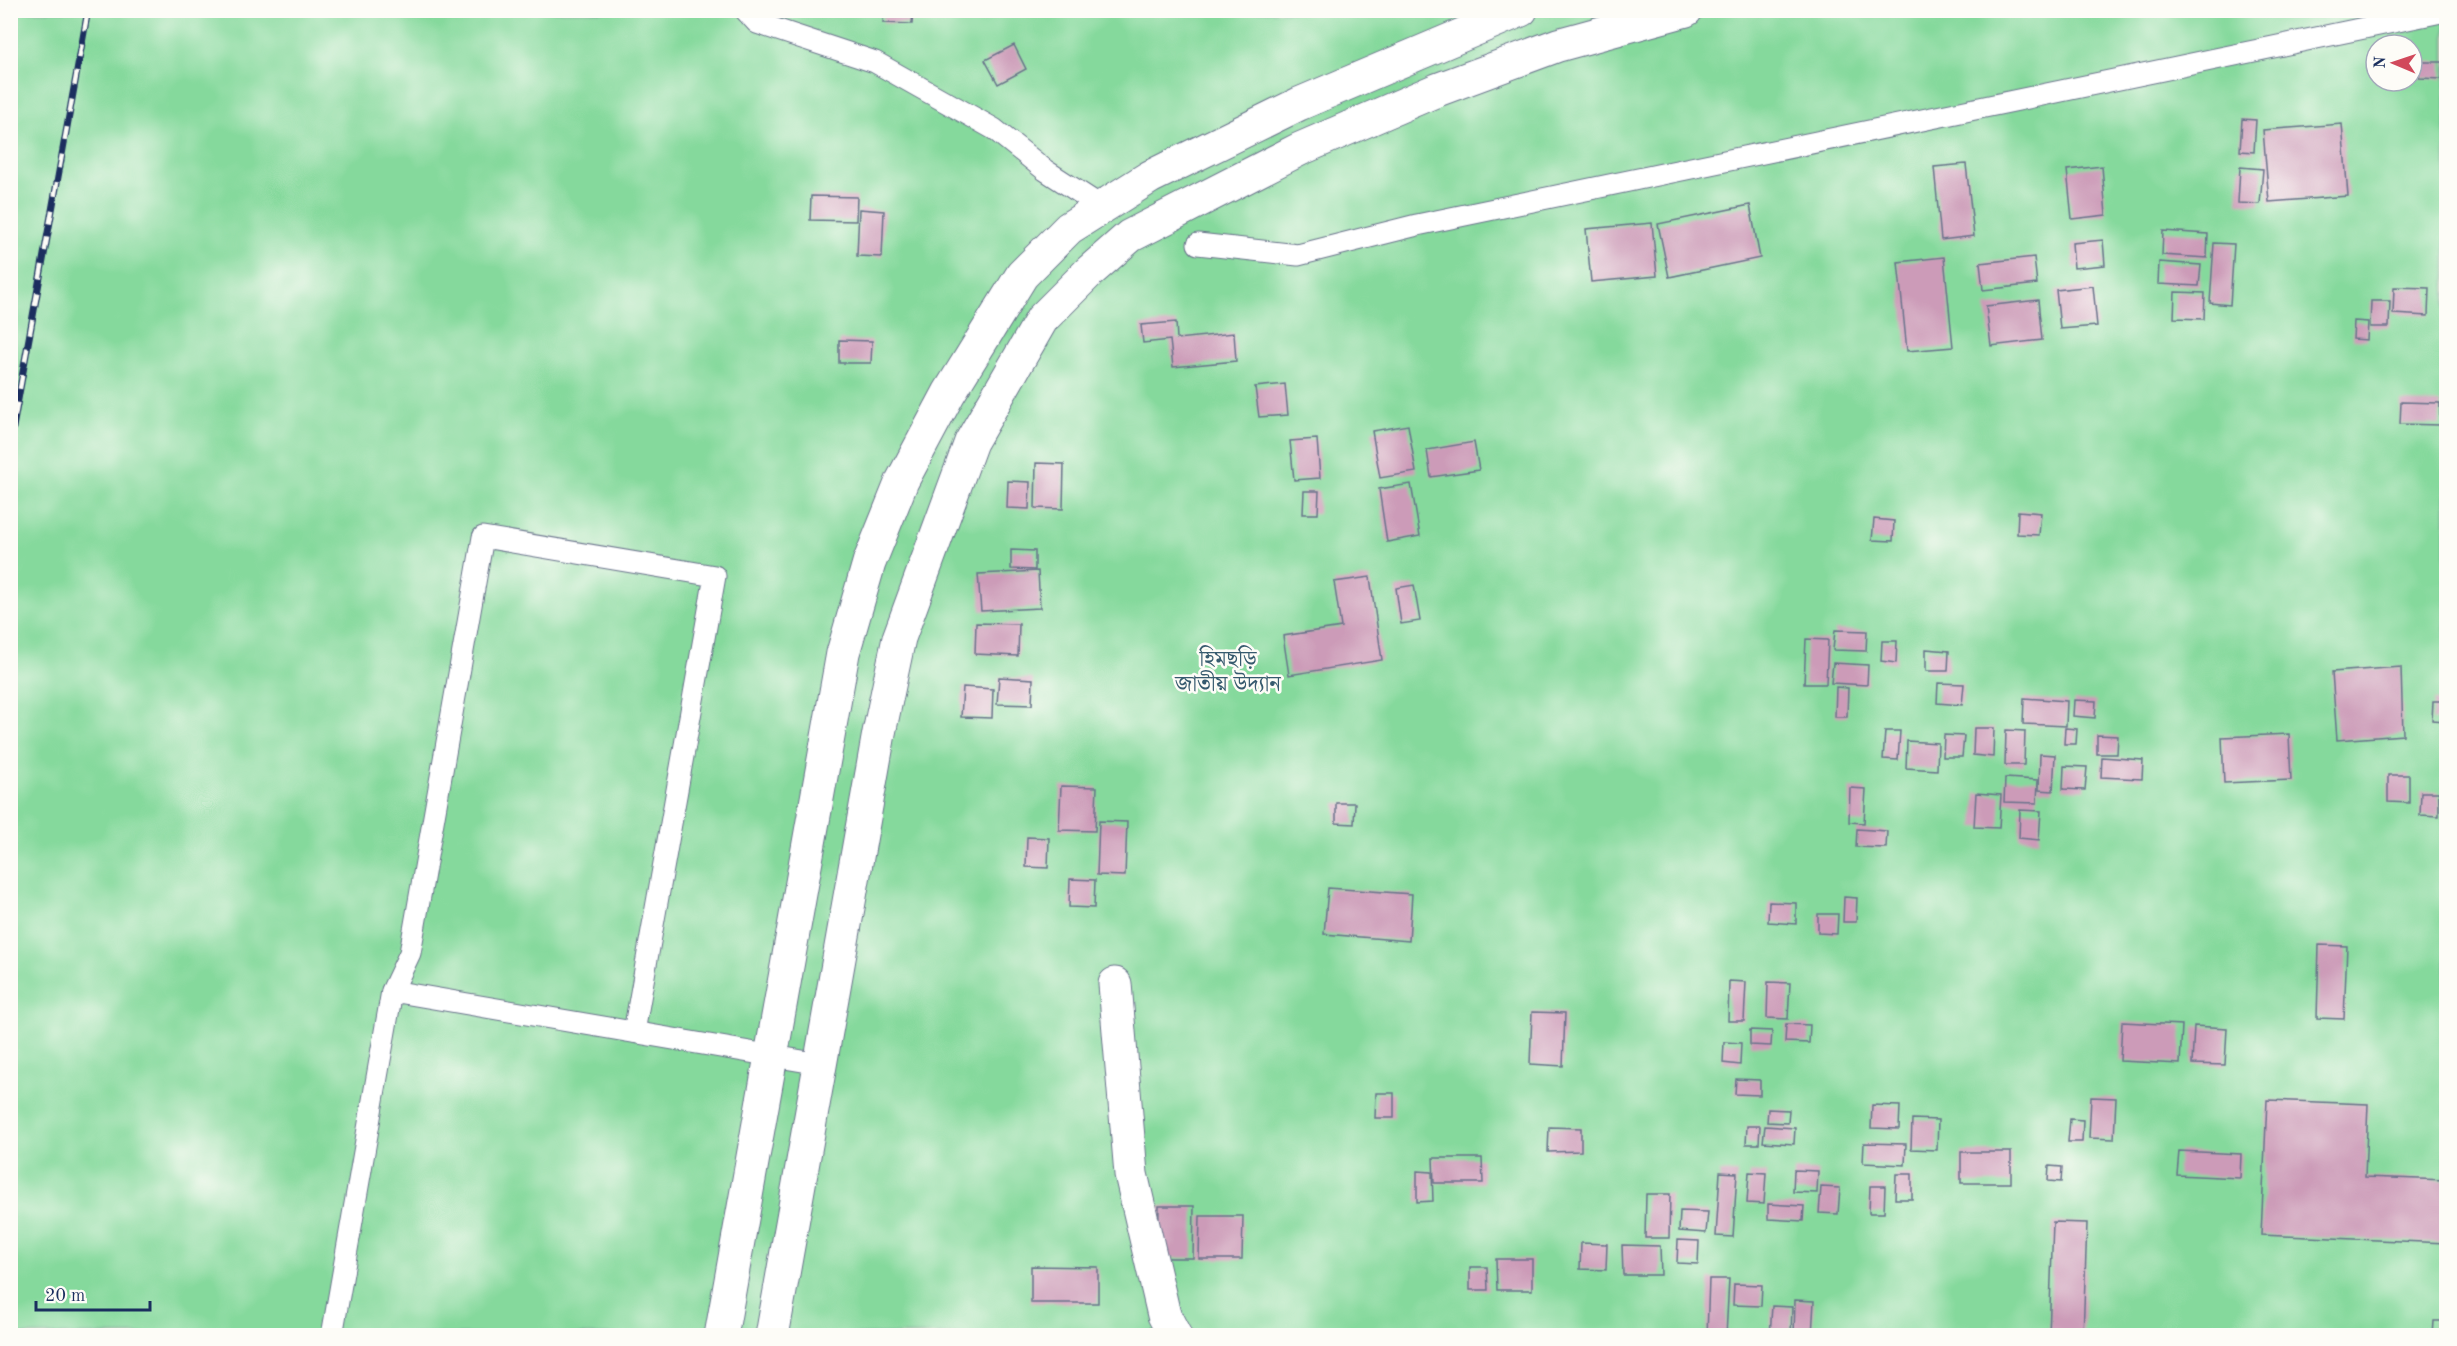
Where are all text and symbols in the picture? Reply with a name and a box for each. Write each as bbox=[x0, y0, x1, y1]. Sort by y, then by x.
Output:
north arrow bbox=[2364, 33, 2424, 93]
text: N bbox=[2373, 55, 2389, 69]
park label: হিমছড়ি জাতীয় উদ্যান bbox=[1174, 645, 1282, 696]
scale bar bbox=[36, 1274, 150, 1312]
text: 20 m bbox=[45, 1287, 85, 1305]

